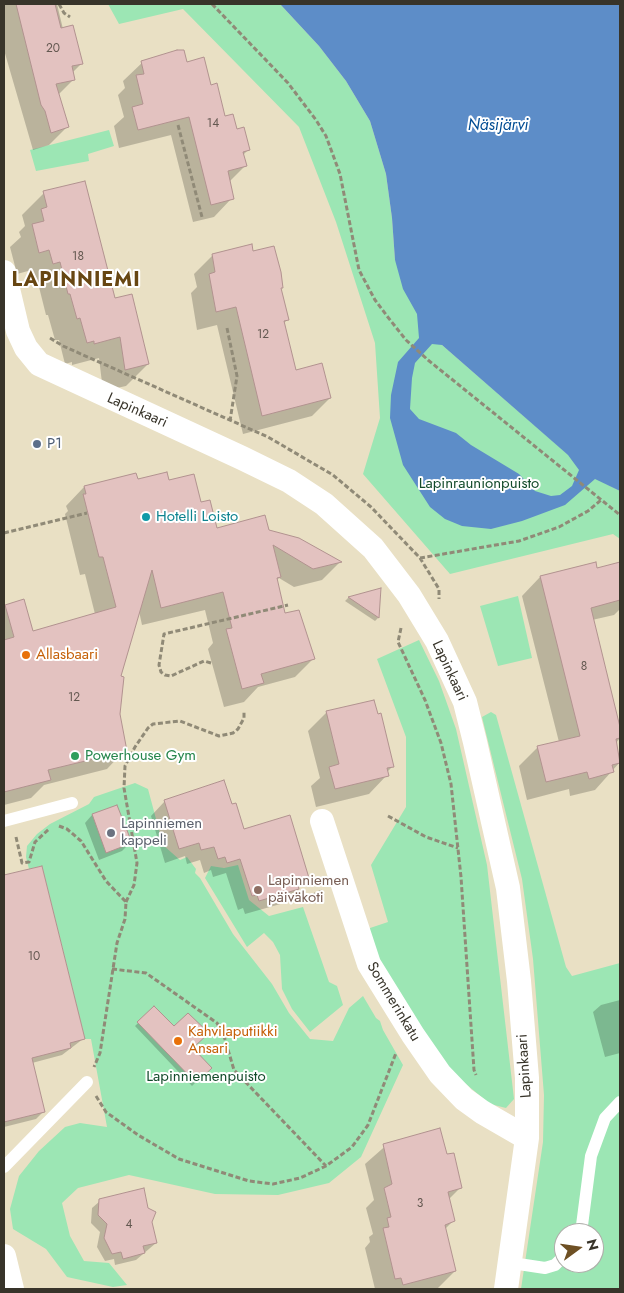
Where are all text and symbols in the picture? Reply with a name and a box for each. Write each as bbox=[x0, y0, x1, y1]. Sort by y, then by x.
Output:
house number: 20 bbox=[46, 42, 60, 56]
water label: Näsijärvi bbox=[468, 116, 528, 136]
house number: 14 bbox=[207, 117, 219, 131]
house number: 18 bbox=[72, 250, 84, 264]
district label: LAPINNIEMI bbox=[10, 269, 142, 293]
house number: 12 bbox=[257, 328, 269, 342]
street label: Lapinkaari bbox=[104, 390, 170, 432]
place label: P1 bbox=[47, 435, 62, 453]
marker: P1 bbox=[31, 438, 43, 450]
park label: Lapinraunionpuisto bbox=[419, 475, 539, 493]
place label: Hotelli Loisto bbox=[156, 508, 238, 526]
marker: Hotelli Loisto bbox=[140, 511, 152, 523]
street label: Lapinkaari bbox=[427, 638, 471, 704]
place label: Allasbaari bbox=[36, 646, 98, 664]
marker: Allasbaari bbox=[20, 649, 32, 661]
house number: 8 bbox=[581, 660, 587, 674]
house number: 12 bbox=[68, 691, 80, 705]
place label: Powerhouse Gym bbox=[85, 747, 196, 765]
marker: Powerhouse Gym bbox=[69, 750, 81, 762]
place label: Lapinniemen kappeli bbox=[121, 815, 202, 850]
marker: Lapinniemen kappeli bbox=[105, 827, 117, 839]
place label: Lapinniemen päiväkoti bbox=[268, 872, 349, 907]
marker: Lapinniemen päiväkoti bbox=[252, 884, 264, 896]
house number: 10 bbox=[28, 950, 40, 964]
street label: Sommerinkatu bbox=[362, 959, 424, 1045]
place label: Kahvilaputiikki Ansari bbox=[188, 1023, 278, 1058]
street label: Lapinkaari bbox=[514, 1033, 536, 1099]
marker: Kahvilaputiikki Ansari bbox=[172, 1035, 184, 1047]
park label: Lapinniemenpuisto bbox=[146, 1068, 266, 1086]
house number: 3 bbox=[417, 1197, 423, 1211]
house number: 4 bbox=[126, 1218, 132, 1232]
north arrow bbox=[554, 1223, 604, 1273]
text: N bbox=[582, 1237, 604, 1252]

